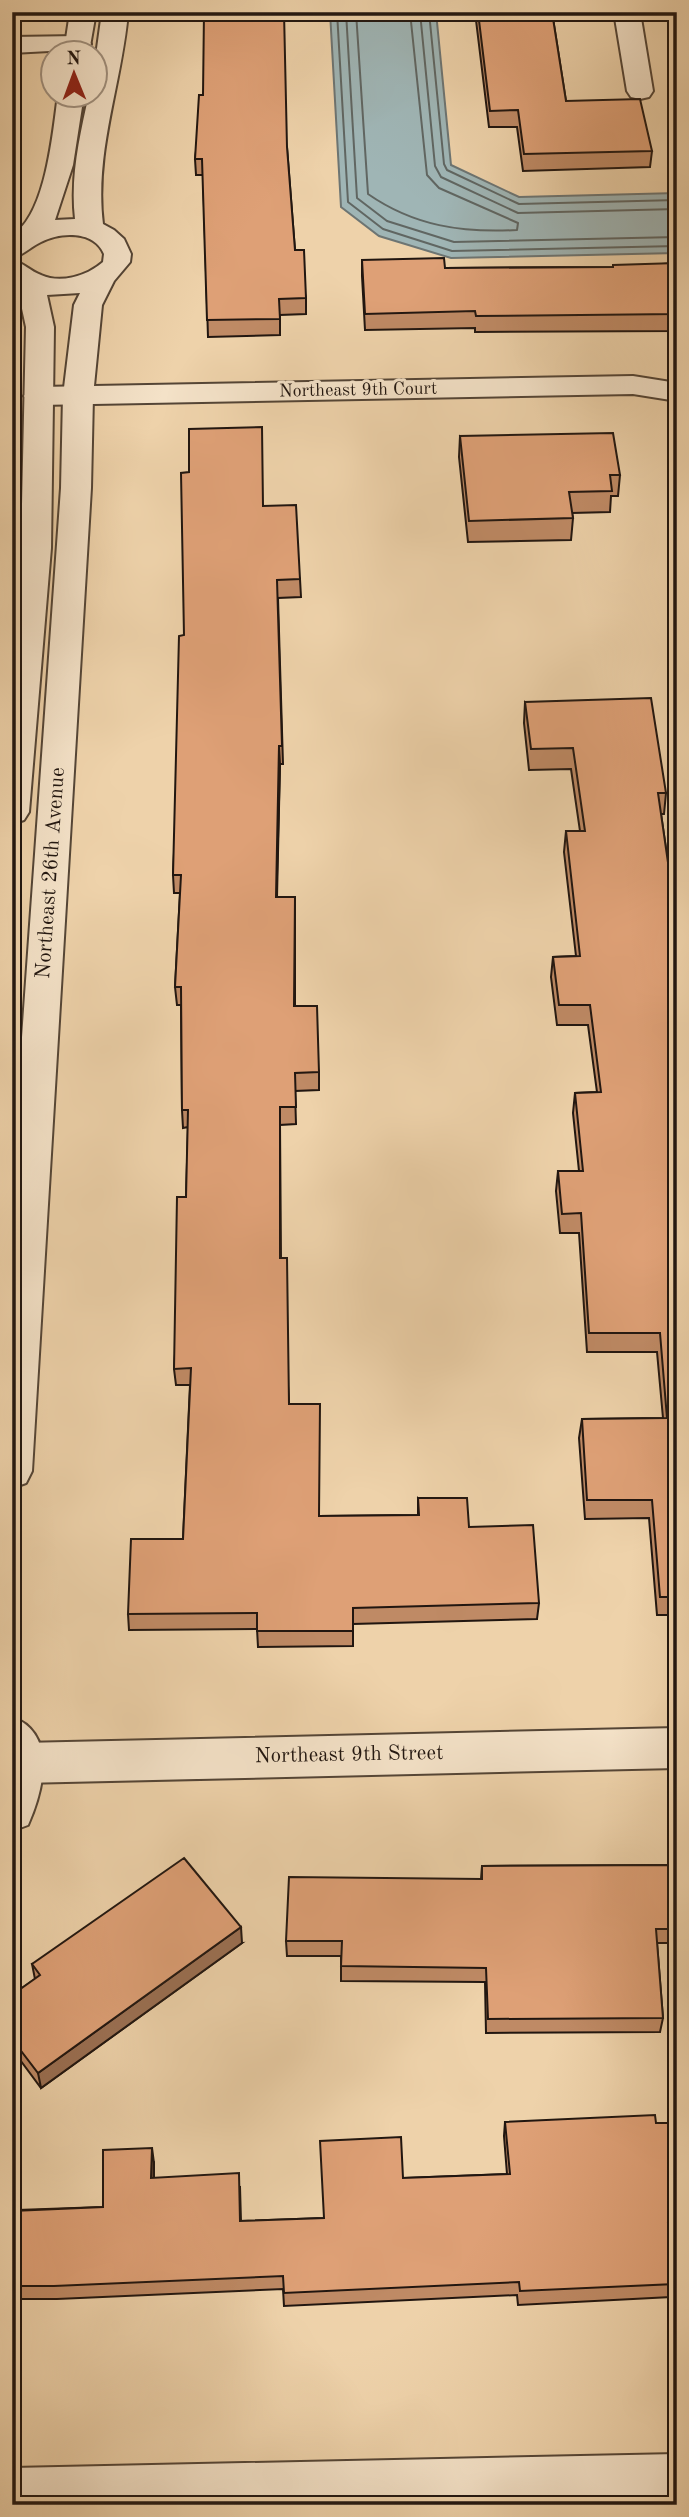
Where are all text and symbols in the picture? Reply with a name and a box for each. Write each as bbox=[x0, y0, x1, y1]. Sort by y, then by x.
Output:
north arrow bbox=[38, 38, 108, 108]
text: N bbox=[66, 50, 82, 69]
street label: Northeast 9th Court bbox=[279, 380, 437, 400]
street label: Northeast 26th Avenue bbox=[33, 766, 69, 980]
street label: Northeast 9th Street bbox=[254, 1743, 444, 1767]

